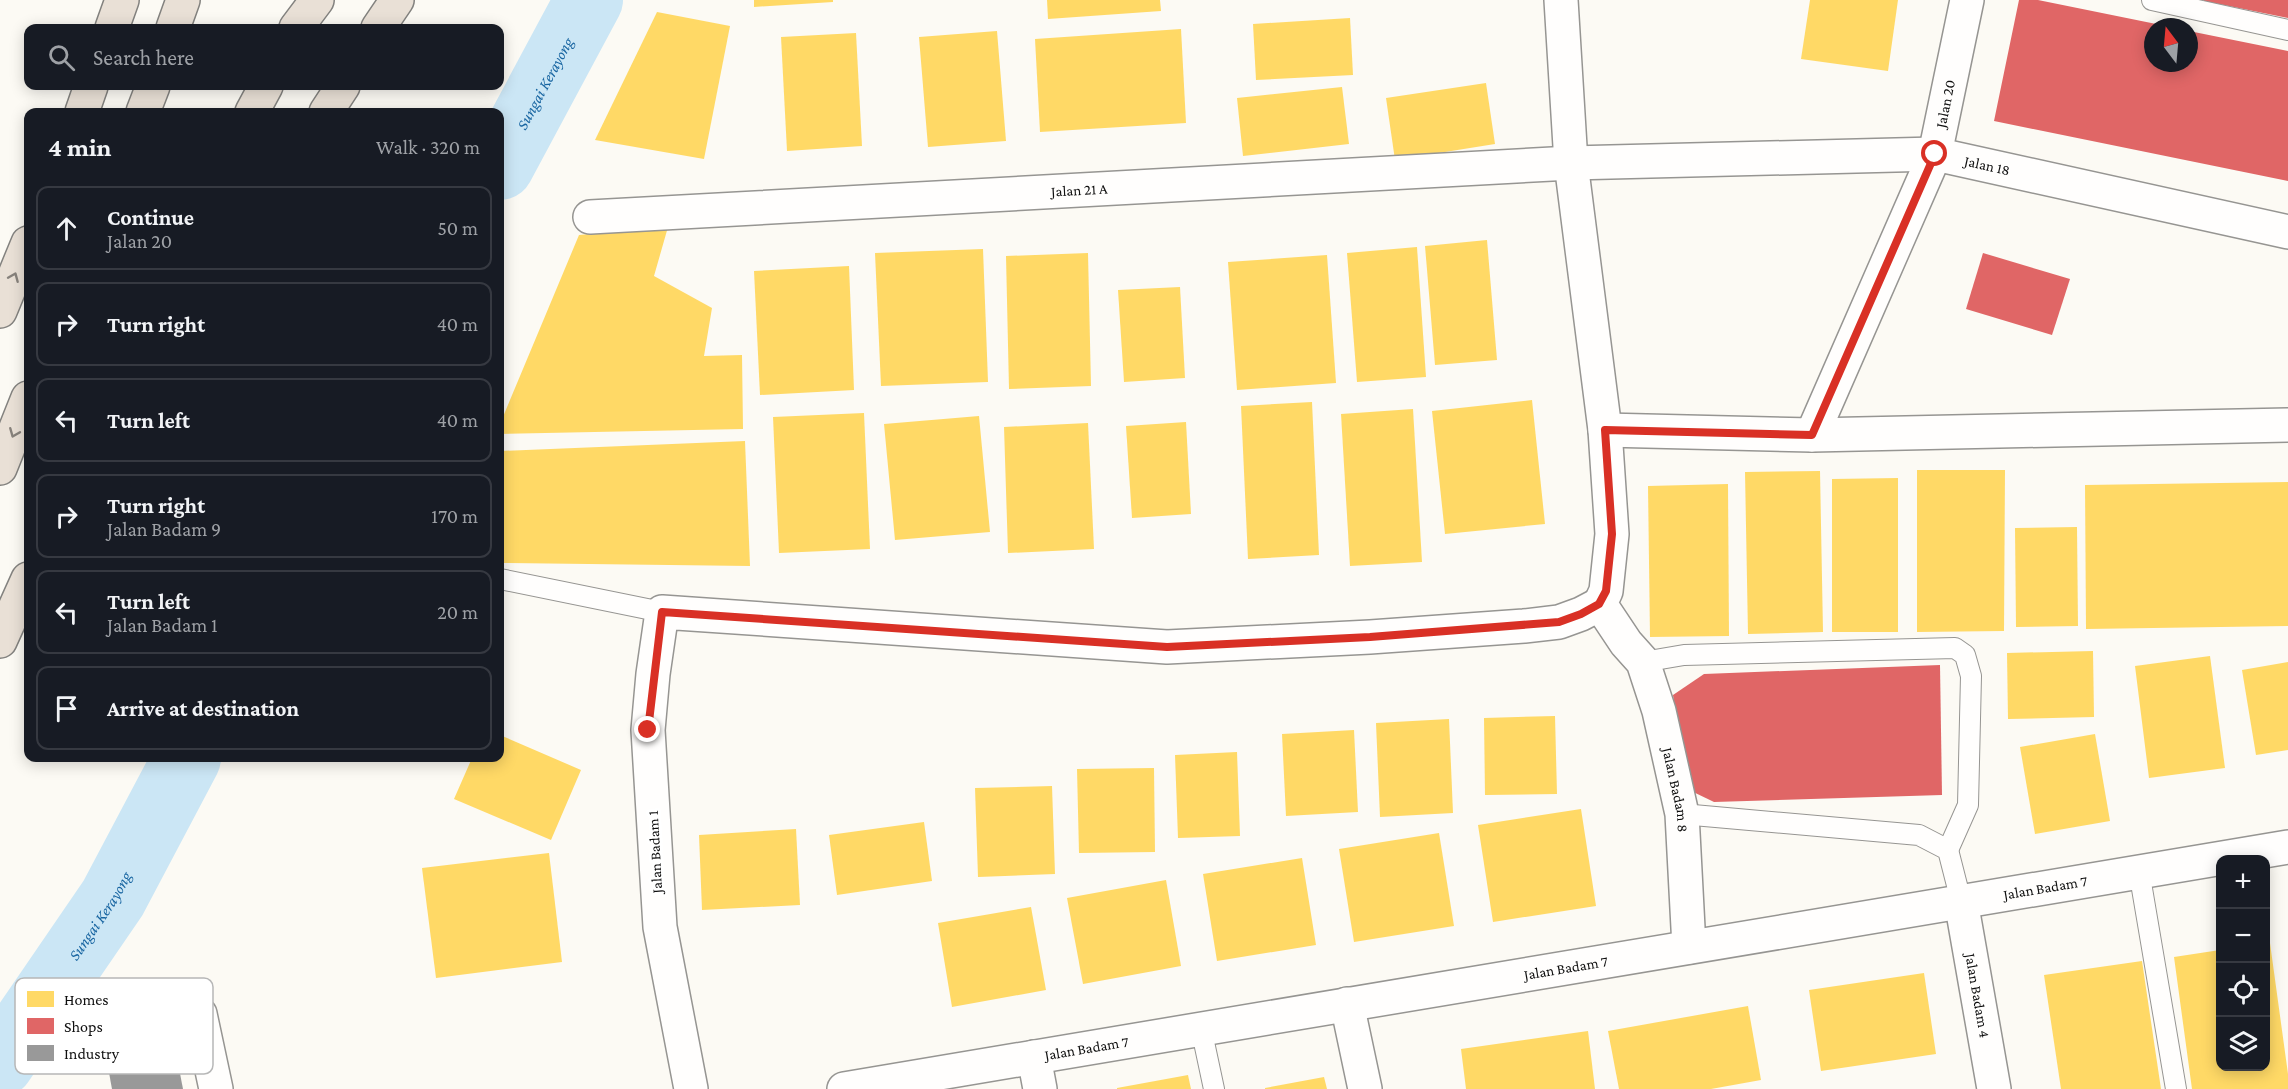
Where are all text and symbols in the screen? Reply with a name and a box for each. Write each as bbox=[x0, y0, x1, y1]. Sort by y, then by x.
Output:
north arrow bbox=[2144, 18, 2198, 72]
search box bbox=[24, 24, 504, 90]
water label: Sungai Kerayong bbox=[513, 33, 577, 132]
icon: search bbox=[45, 41, 78, 74]
text: Search here bbox=[93, 45, 194, 70]
street label: Jalan 20 bbox=[1932, 78, 1958, 132]
text: 4 min bbox=[48, 133, 112, 162]
text: Walk · 320 m bbox=[376, 136, 480, 158]
route start bbox=[1921, 140, 1947, 166]
street label: Jalan 18 bbox=[1961, 152, 2011, 178]
street label: Jalan 21 A bbox=[1049, 180, 1108, 201]
text: Continue bbox=[107, 205, 194, 230]
icon: ahead bbox=[50, 212, 83, 245]
text: 50 m bbox=[437, 217, 478, 239]
text: Jalan 20 bbox=[107, 230, 172, 252]
one-way arrow bbox=[7, 272, 19, 283]
icon: right bbox=[50, 308, 83, 341]
text: Turn right bbox=[107, 312, 205, 337]
text: 40 m bbox=[437, 313, 478, 335]
icon: left bbox=[50, 404, 83, 437]
text: Turn left bbox=[107, 408, 190, 433]
text: 40 m bbox=[437, 409, 478, 431]
one-way arrow bbox=[9, 427, 21, 438]
text: Turn right bbox=[107, 493, 205, 518]
icon: right bbox=[50, 500, 83, 533]
text: 170 m bbox=[431, 505, 478, 527]
text: Jalan Badam 9 bbox=[107, 518, 221, 540]
text: Turn left bbox=[107, 589, 190, 614]
icon: left bbox=[50, 596, 83, 629]
text: 20 m bbox=[437, 601, 478, 623]
text: Jalan Badam 1 bbox=[107, 614, 218, 636]
icon: arrive bbox=[50, 692, 83, 725]
text: Arrive at destination bbox=[107, 696, 299, 721]
route end bbox=[634, 716, 660, 742]
street label: Jalan Badam 8 bbox=[1658, 744, 1691, 833]
street label: Jalan Badam 1 bbox=[645, 810, 666, 896]
map controls bbox=[2216, 855, 2270, 1071]
button: + bbox=[2216, 855, 2270, 909]
water label: Sungai Kerayong bbox=[65, 868, 135, 963]
street label: Jalan Badam 7 bbox=[2000, 873, 2089, 904]
button: − bbox=[2216, 909, 2270, 963]
street label: Jalan Badam 4 bbox=[1961, 950, 1993, 1039]
street label: Jalan Badam 7 bbox=[1521, 953, 1609, 984]
button: locate bbox=[2216, 963, 2270, 1017]
legend bbox=[15, 978, 213, 1074]
text: Homes bbox=[64, 991, 109, 1008]
button: layers bbox=[2216, 1017, 2270, 1071]
text: Shops bbox=[64, 1018, 103, 1036]
street label: Jalan Badam 7 bbox=[1041, 1033, 1130, 1065]
text: Industry bbox=[64, 1045, 120, 1063]

